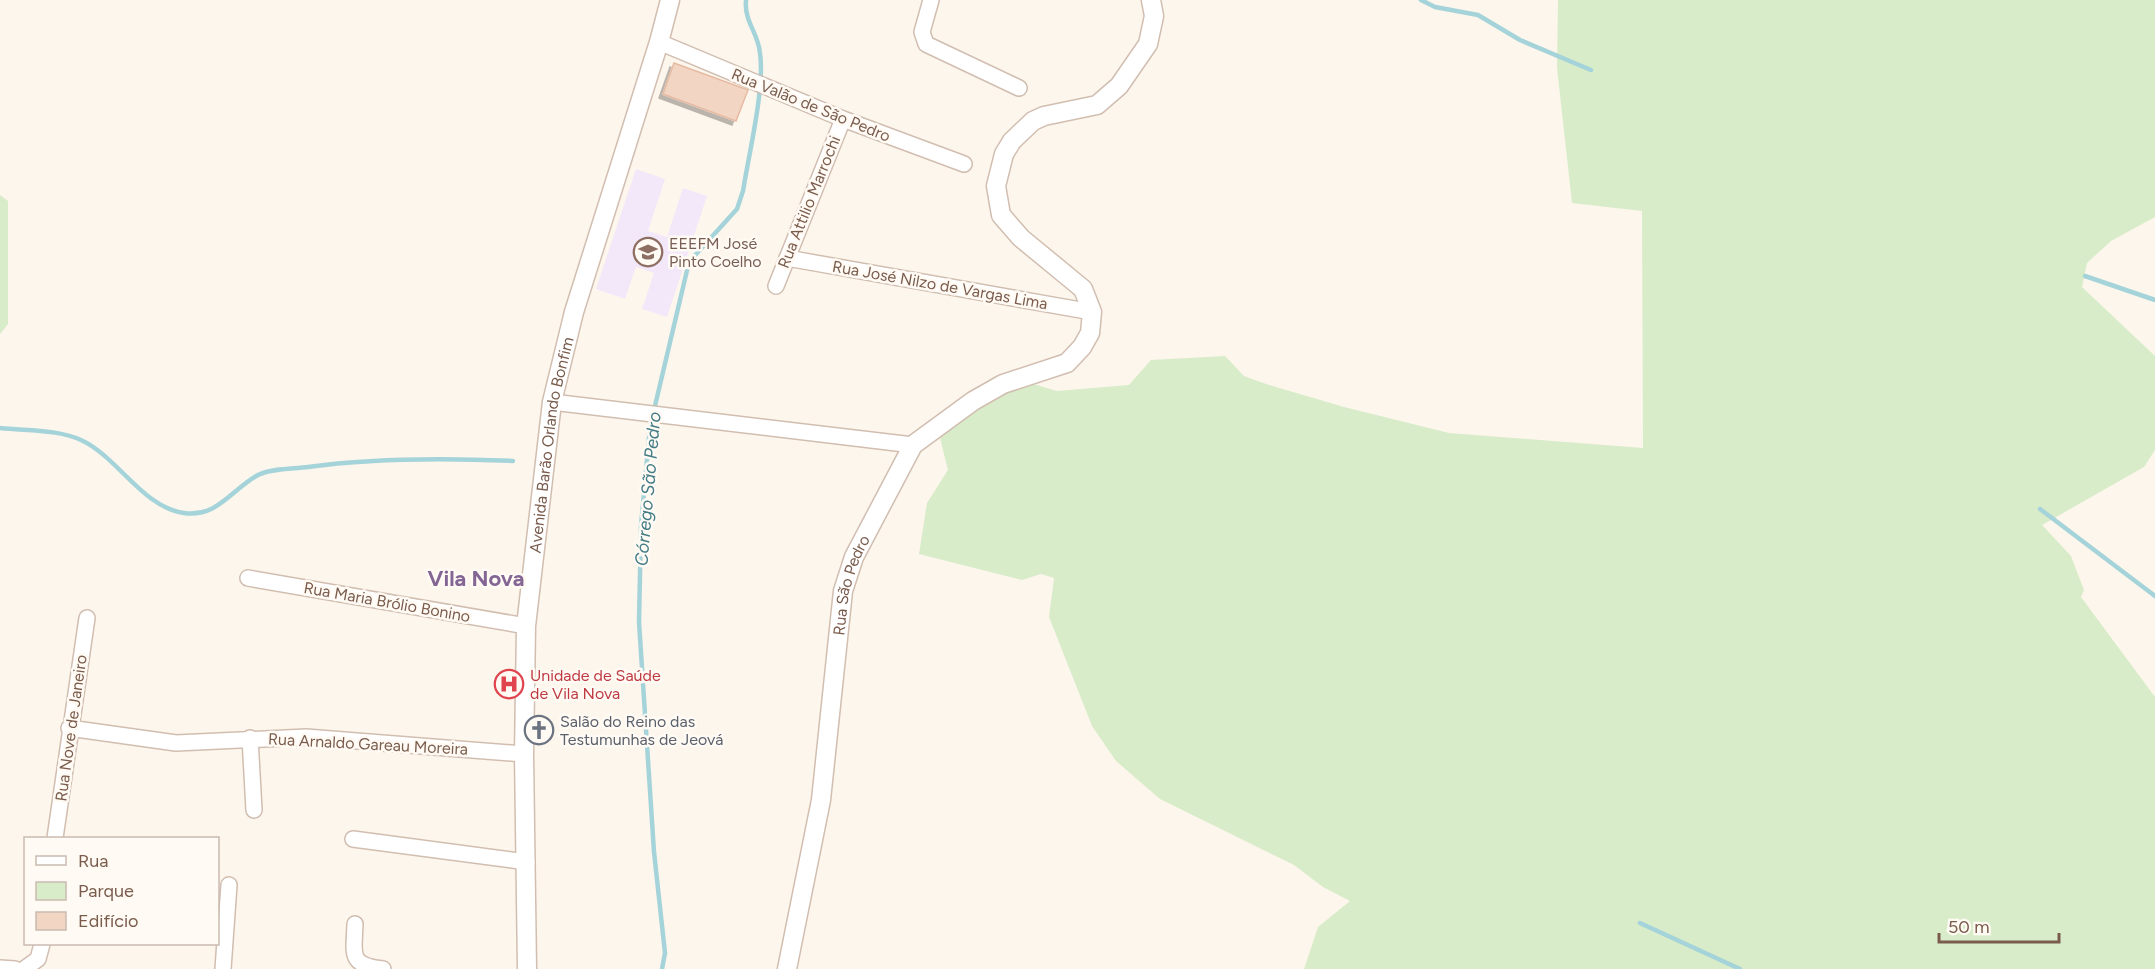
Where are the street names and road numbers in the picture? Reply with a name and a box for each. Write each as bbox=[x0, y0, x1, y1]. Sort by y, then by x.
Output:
street label: Rua Valão de São Pedro bbox=[729, 64, 893, 146]
street label: Rua Attilio Marrochi bbox=[774, 133, 844, 271]
street label: Rua José Nilzo de Vargas Lima bbox=[831, 257, 1049, 313]
street label: Avenida Barão Orlando Bonfim bbox=[525, 335, 577, 554]
street label: Rua São Pedro bbox=[829, 531, 874, 636]
street label: Rua Maria Brólio Bonino bbox=[302, 578, 472, 626]
street label: Rua Nove de Janeiro bbox=[51, 653, 91, 803]
street label: Rua Arnaldo Gareau Moreira bbox=[268, 729, 468, 759]

